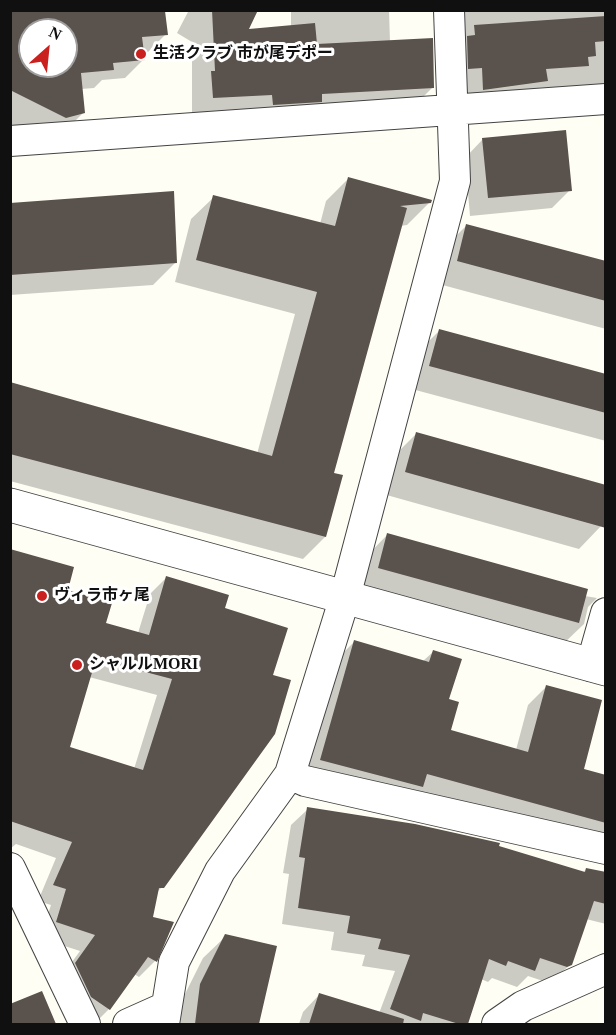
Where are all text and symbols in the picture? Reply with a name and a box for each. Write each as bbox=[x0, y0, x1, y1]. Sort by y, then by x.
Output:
north arrow bbox=[18, 18, 78, 78]
text: N bbox=[46, 23, 65, 43]
place label: 生活クラブ 市が尾デポー bbox=[153, 44, 333, 64]
marker: 生活クラブ 市が尾デポー bbox=[134, 47, 148, 61]
place label: ヴィラ市ヶ尾 bbox=[54, 586, 150, 606]
marker: ヴィラ市ヶ尾 bbox=[35, 589, 49, 603]
place label: シャルルMORI bbox=[89, 655, 198, 675]
marker: シャルルMORI bbox=[70, 658, 84, 672]

